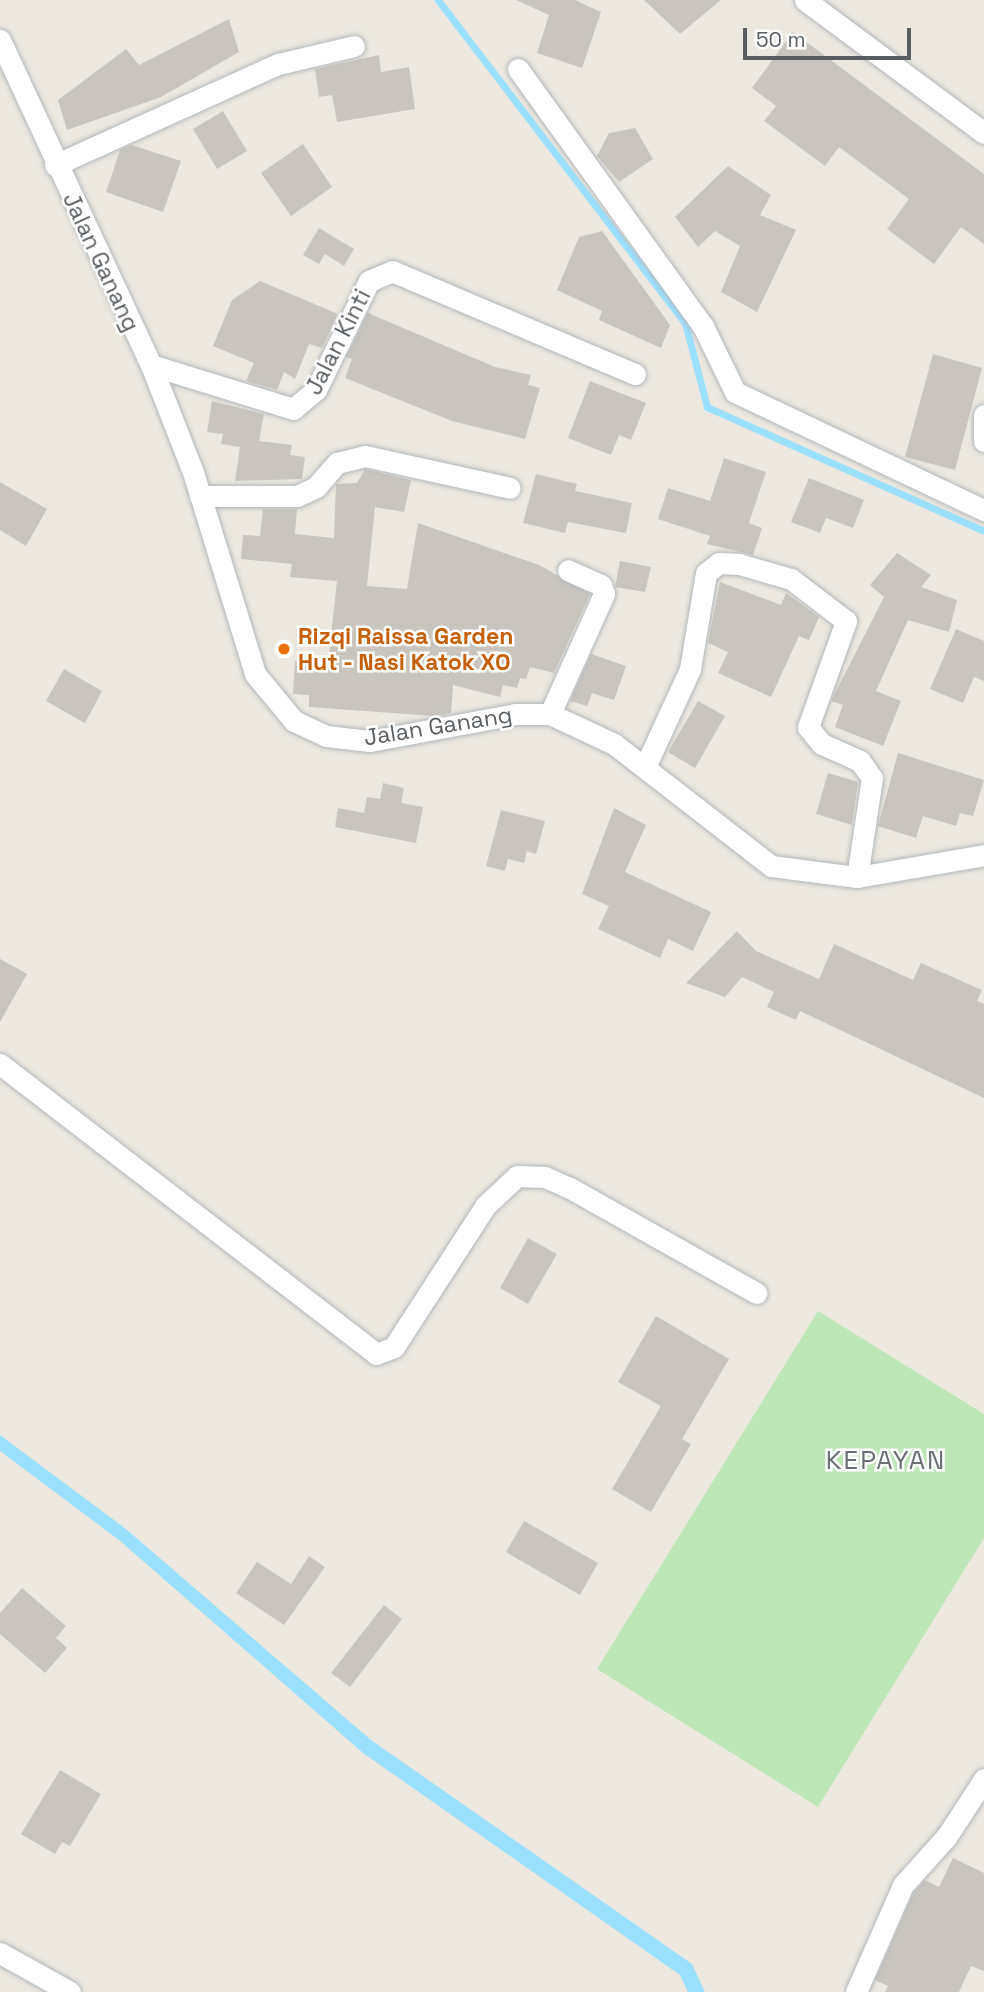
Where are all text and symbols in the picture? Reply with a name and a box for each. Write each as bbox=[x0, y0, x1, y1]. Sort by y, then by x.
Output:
scale bar bbox=[746, 14, 914, 58]
text: 50 m bbox=[756, 26, 806, 53]
street label: Jalan Ganang bbox=[57, 188, 145, 336]
street label: Jalan Kinti bbox=[300, 285, 376, 399]
place label: Rizqi Raissa Garden Hut - Nasi Katok XO bbox=[298, 622, 513, 676]
marker: Rizqi Raissa Garden Hut - Nasi Katok XO bbox=[276, 641, 292, 657]
street label: Jalan Ganang bbox=[362, 701, 514, 751]
district label: KEPAYAN bbox=[827, 1445, 945, 1477]

